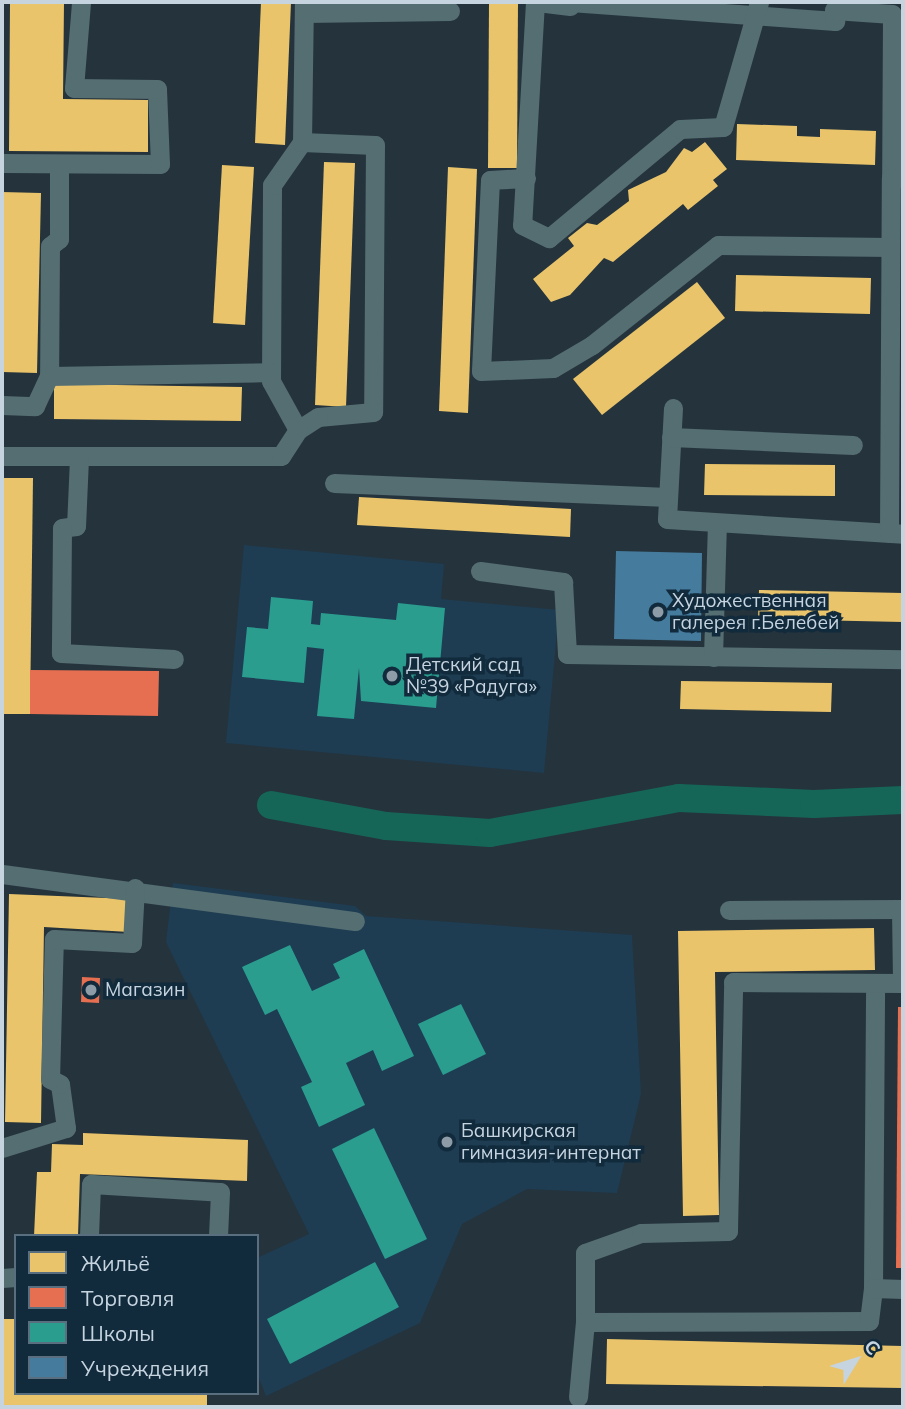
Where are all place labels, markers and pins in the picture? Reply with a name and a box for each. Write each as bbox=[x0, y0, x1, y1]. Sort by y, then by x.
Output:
place label: Художественная галерея г.Белебей bbox=[672, 590, 839, 634]
marker: Художественная галерея г.Белебей bbox=[650, 604, 666, 620]
place label: Детский сад №39 «Радуга» bbox=[406, 654, 537, 698]
marker: Детский сад №39 «Радуга» bbox=[384, 668, 400, 684]
place label: Магазин bbox=[105, 979, 185, 1001]
marker: Магазин bbox=[83, 982, 99, 998]
place label: Башкирская гимназия-интернат bbox=[461, 1120, 641, 1164]
marker: Башкирская гимназия-интернат bbox=[439, 1134, 455, 1150]

